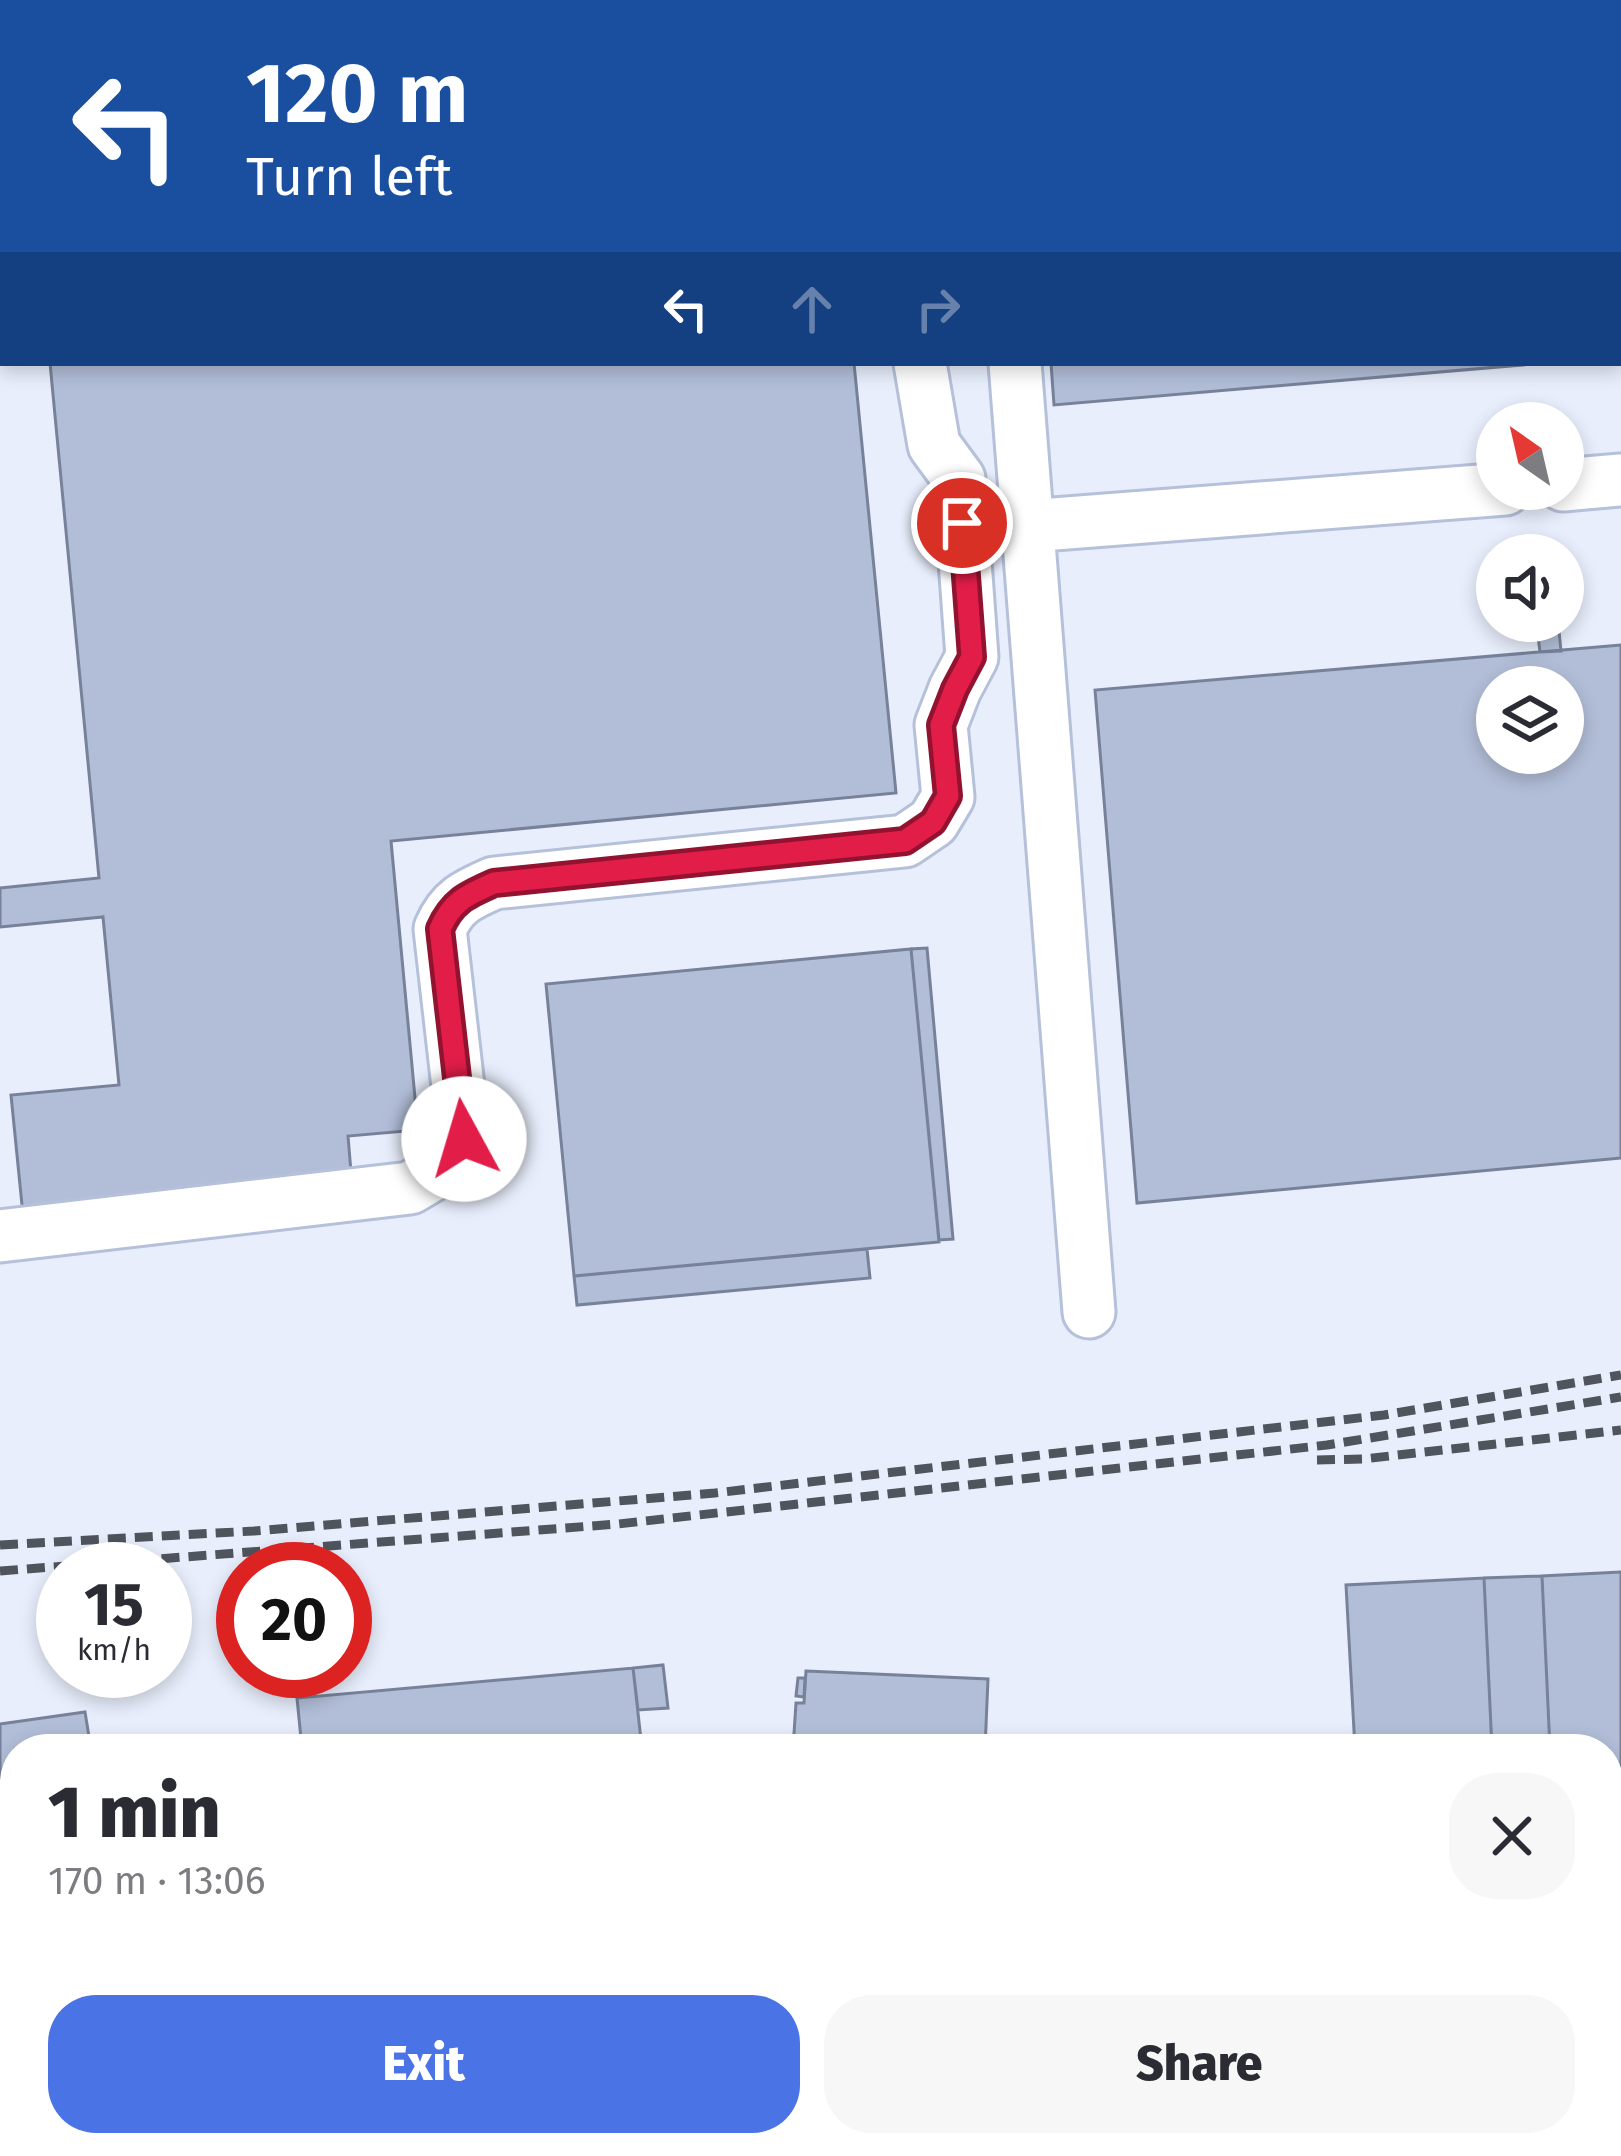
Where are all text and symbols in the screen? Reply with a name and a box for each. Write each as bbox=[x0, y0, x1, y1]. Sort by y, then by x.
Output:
text: 120 m bbox=[246, 43, 468, 144]
icon: left bbox=[48, 48, 204, 204]
text: Turn left bbox=[246, 145, 453, 209]
icon: left bbox=[653, 276, 719, 342]
icon: ahead bbox=[779, 276, 845, 342]
icon: right bbox=[905, 276, 971, 342]
north arrow bbox=[1476, 402, 1584, 510]
map controls bbox=[1476, 402, 1584, 774]
pin bbox=[911, 472, 1013, 574]
icon: arrive bbox=[929, 490, 995, 556]
button: sound bbox=[1476, 534, 1584, 642]
button: layers bbox=[1476, 666, 1584, 774]
position arrow bbox=[401, 1076, 527, 1202]
speed limit sign: 20 bbox=[216, 1542, 372, 1698]
text: 15 bbox=[84, 1569, 144, 1641]
text: km/h bbox=[77, 1632, 151, 1668]
text: 1 min bbox=[48, 1770, 221, 1856]
button: close bbox=[1449, 1773, 1575, 1899]
text: 170 m · 13:06 bbox=[48, 1858, 266, 1904]
button: Exit bbox=[48, 1995, 800, 2133]
button: Share bbox=[824, 1995, 1575, 2133]

